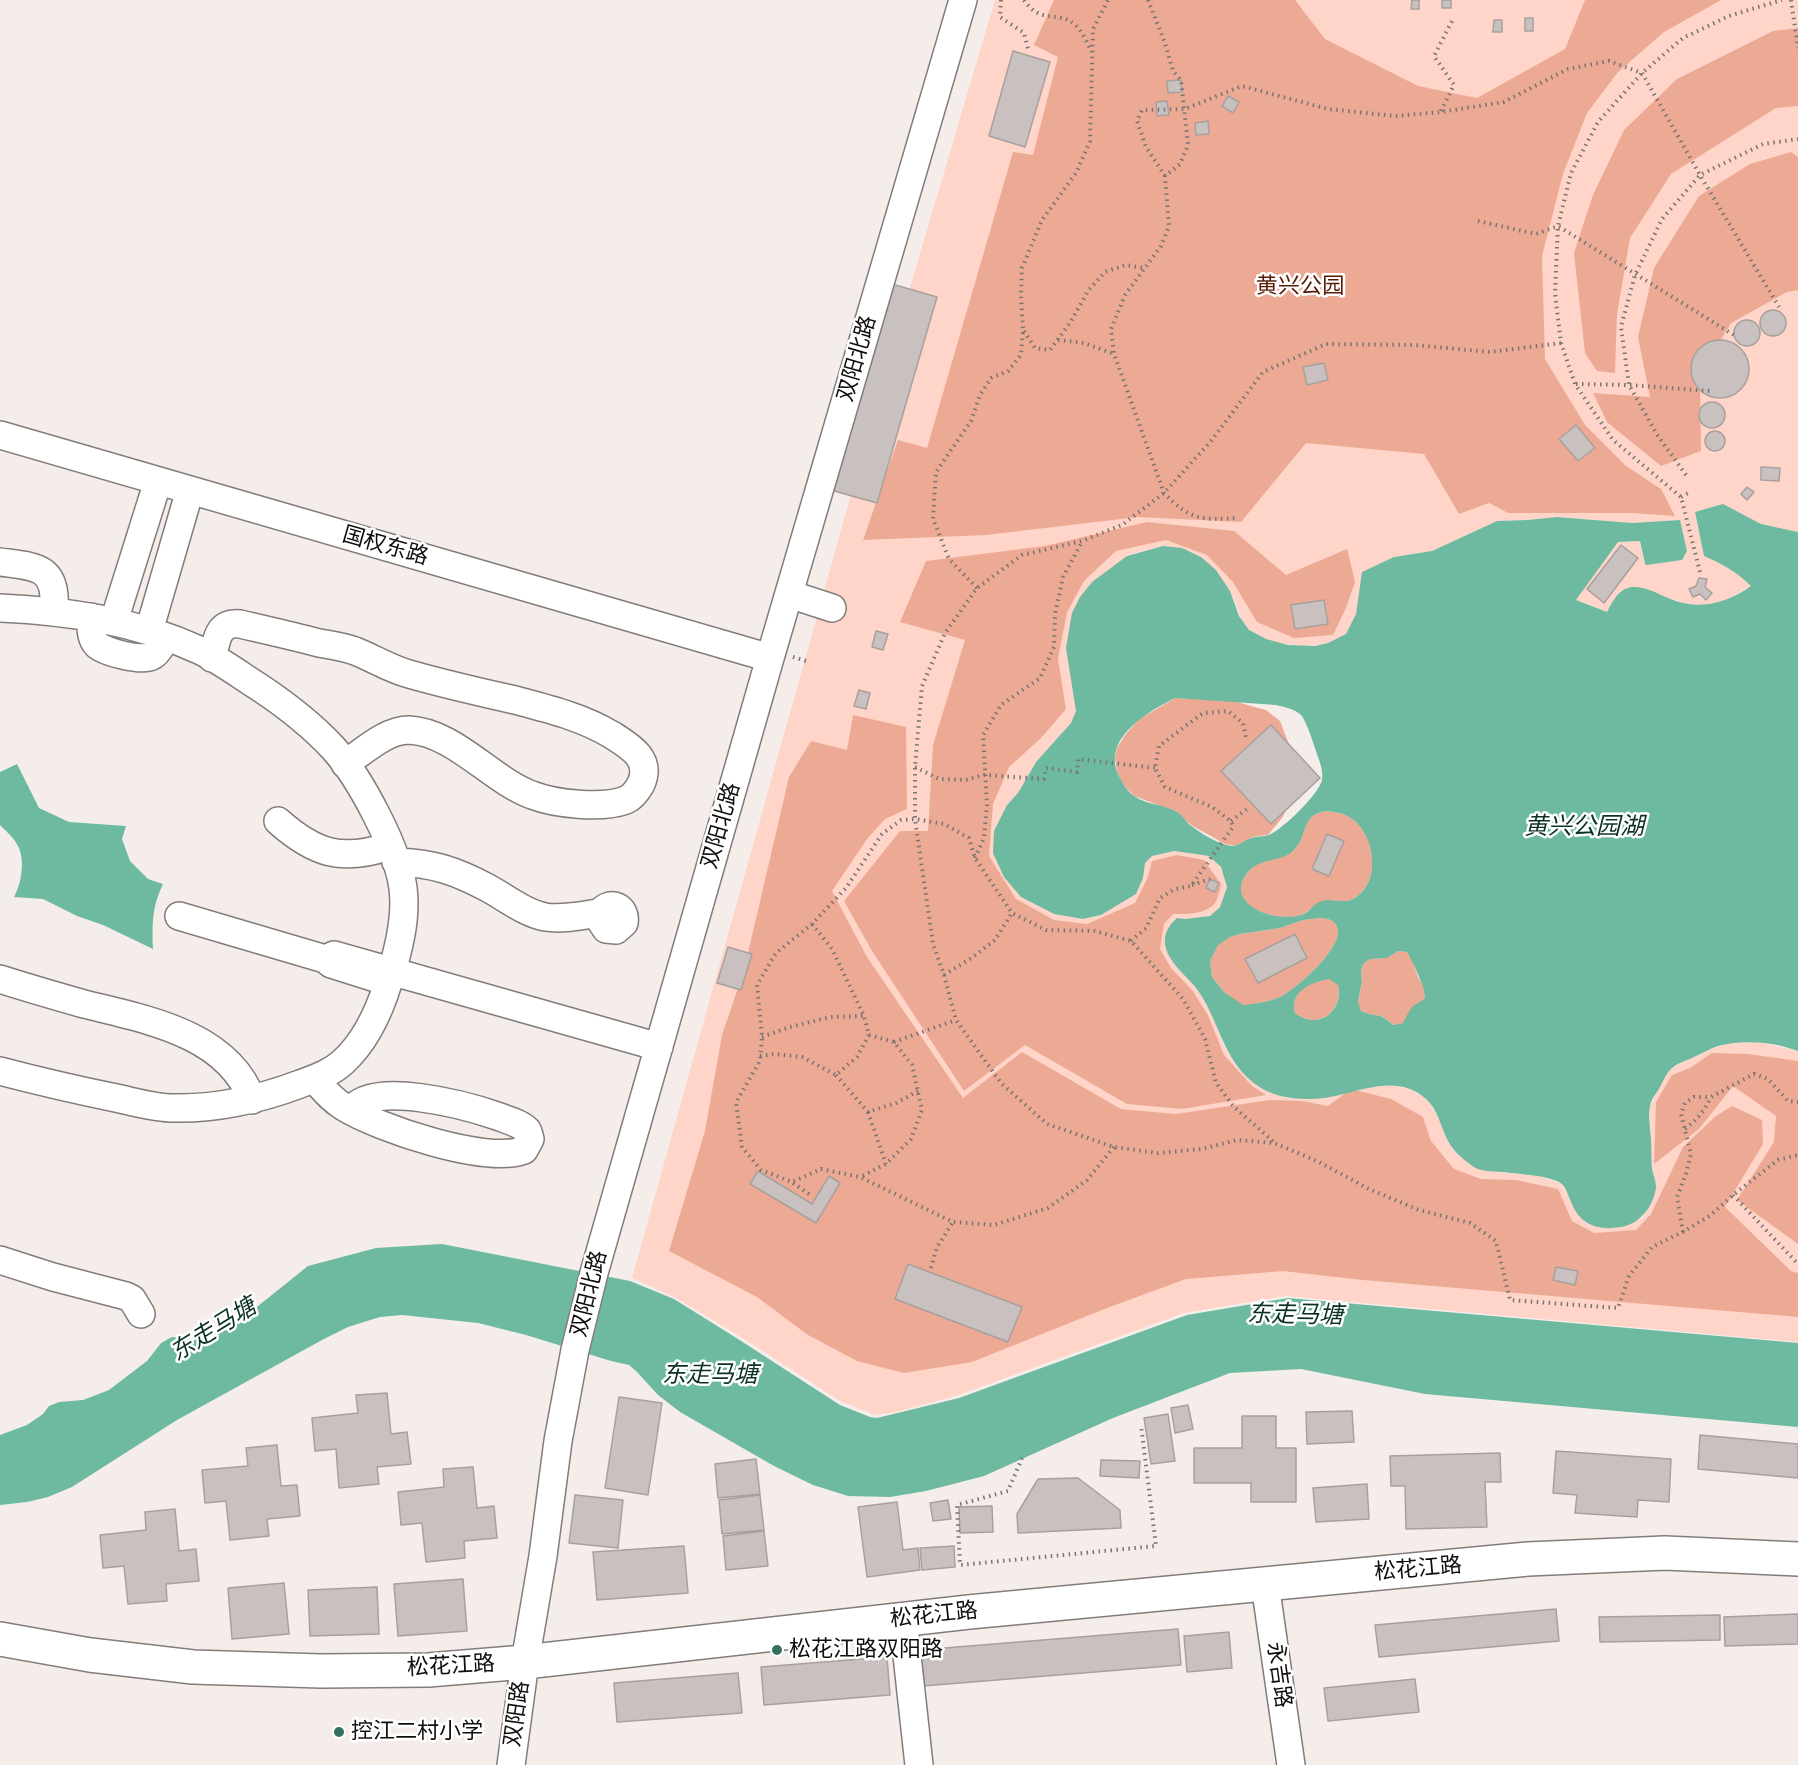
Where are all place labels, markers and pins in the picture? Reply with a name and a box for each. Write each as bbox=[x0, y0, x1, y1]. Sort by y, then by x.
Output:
place label: 松花江路双阳路 bbox=[789, 1637, 943, 1663]
marker: 松花江路双阳路 bbox=[770, 1643, 784, 1657]
place label: 控江二村小学 bbox=[351, 1719, 483, 1745]
marker: 控江二村小学 bbox=[332, 1725, 346, 1739]

